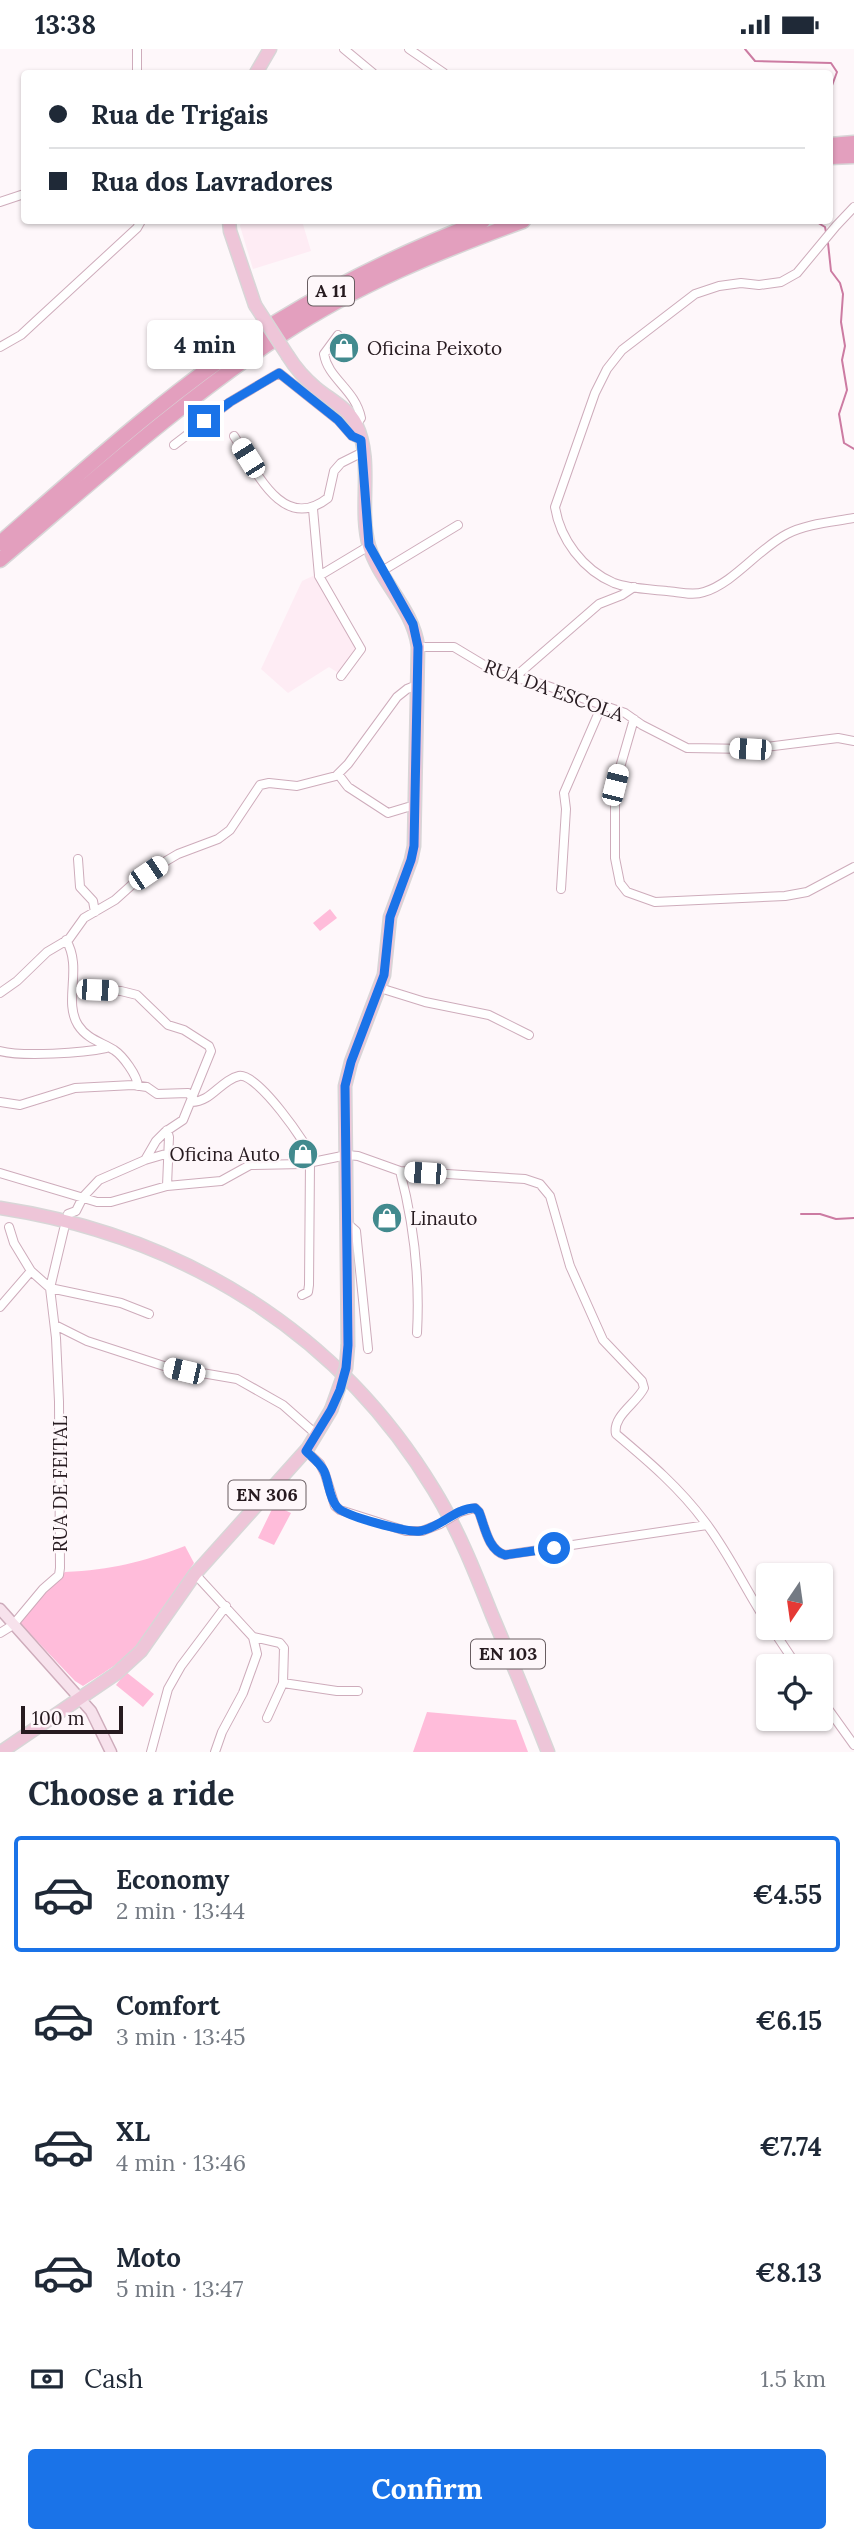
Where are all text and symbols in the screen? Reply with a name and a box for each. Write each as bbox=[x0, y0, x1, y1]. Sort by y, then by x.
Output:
text: 13:38 bbox=[35, 8, 96, 41]
text: Rua de Trigais bbox=[91, 98, 268, 131]
text: Rua dos Lavradores bbox=[91, 165, 333, 198]
road number: A 11 bbox=[308, 277, 354, 305]
callout: 4 min bbox=[146, 319, 262, 369]
text: 4 min bbox=[174, 330, 236, 359]
shop icon: Oficina Peixoto bbox=[327, 331, 361, 365]
place label: Oficina Peixoto bbox=[367, 336, 502, 360]
route end bbox=[188, 405, 220, 437]
car bbox=[228, 435, 269, 481]
street label: RUA DA ESCOLA bbox=[481, 654, 628, 727]
car bbox=[729, 737, 772, 761]
car bbox=[600, 762, 631, 808]
car bbox=[125, 853, 172, 893]
car bbox=[76, 979, 119, 1001]
shop icon: Oficina Auto bbox=[286, 1137, 320, 1171]
place label: Oficina Auto bbox=[170, 1142, 280, 1166]
car bbox=[404, 1161, 447, 1185]
shop icon: Linauto bbox=[370, 1201, 404, 1235]
place label: Linauto bbox=[410, 1206, 477, 1230]
car bbox=[162, 1356, 207, 1386]
street label: RUA DE FEITAL bbox=[48, 1416, 72, 1552]
road number: EN 306 bbox=[229, 1481, 306, 1510]
route start bbox=[538, 1532, 570, 1564]
north arrow bbox=[756, 1563, 833, 1640]
map controls bbox=[756, 1563, 833, 1731]
road number: EN 103 bbox=[471, 1639, 545, 1669]
button: locate bbox=[756, 1654, 833, 1731]
scale bar bbox=[21, 1703, 122, 1735]
text: 100 m bbox=[32, 1706, 85, 1730]
text: Choose a ride bbox=[28, 1773, 235, 1814]
icon: car bbox=[32, 1863, 95, 1926]
text: Economy bbox=[116, 1863, 229, 1896]
text: €4.55 bbox=[753, 1878, 822, 1911]
text: 2 min · 13:44 bbox=[116, 1896, 245, 1925]
icon: car bbox=[32, 1989, 95, 2052]
text: Comfort bbox=[116, 1989, 220, 2022]
text: €6.15 bbox=[755, 2004, 822, 2037]
text: 3 min · 13:45 bbox=[116, 2022, 246, 2051]
icon: car bbox=[32, 2115, 95, 2178]
text: XL bbox=[116, 2115, 150, 2148]
text: €7.74 bbox=[759, 2130, 822, 2163]
text: 4 min · 13:46 bbox=[116, 2148, 246, 2177]
icon: car bbox=[32, 2241, 95, 2304]
text: Moto bbox=[116, 2241, 181, 2274]
text: €8.13 bbox=[755, 2256, 822, 2289]
text: 5 min · 13:47 bbox=[116, 2274, 243, 2303]
icon: cash bbox=[28, 2360, 66, 2398]
text: Cash bbox=[84, 2362, 143, 2395]
text: 1.5 km bbox=[760, 2364, 826, 2393]
button: Confirm bbox=[28, 2449, 826, 2529]

